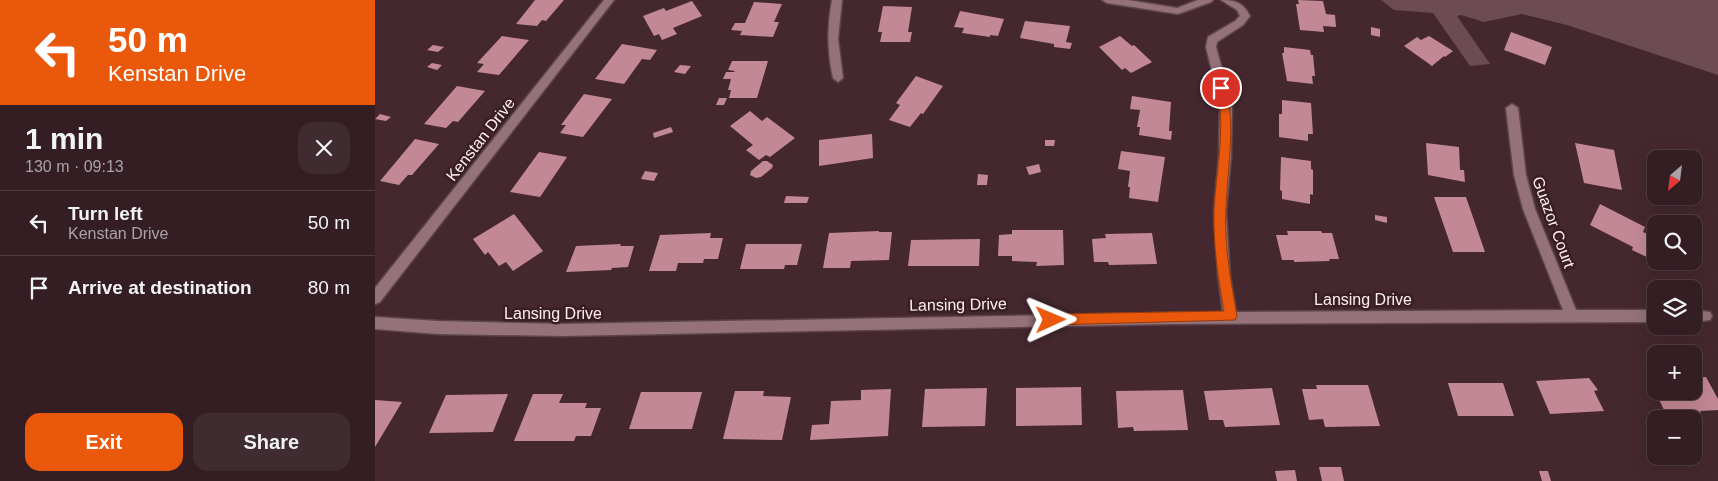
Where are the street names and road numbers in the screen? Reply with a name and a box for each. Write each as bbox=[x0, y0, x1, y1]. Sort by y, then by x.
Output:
street label: Kenstan Drive bbox=[443, 94, 518, 184]
street label: Guazor Court bbox=[1529, 174, 1578, 271]
street label: Lansing Drive bbox=[1314, 291, 1412, 308]
street label: Lansing Drive bbox=[909, 295, 1007, 314]
street label: Lansing Drive bbox=[504, 305, 602, 322]

